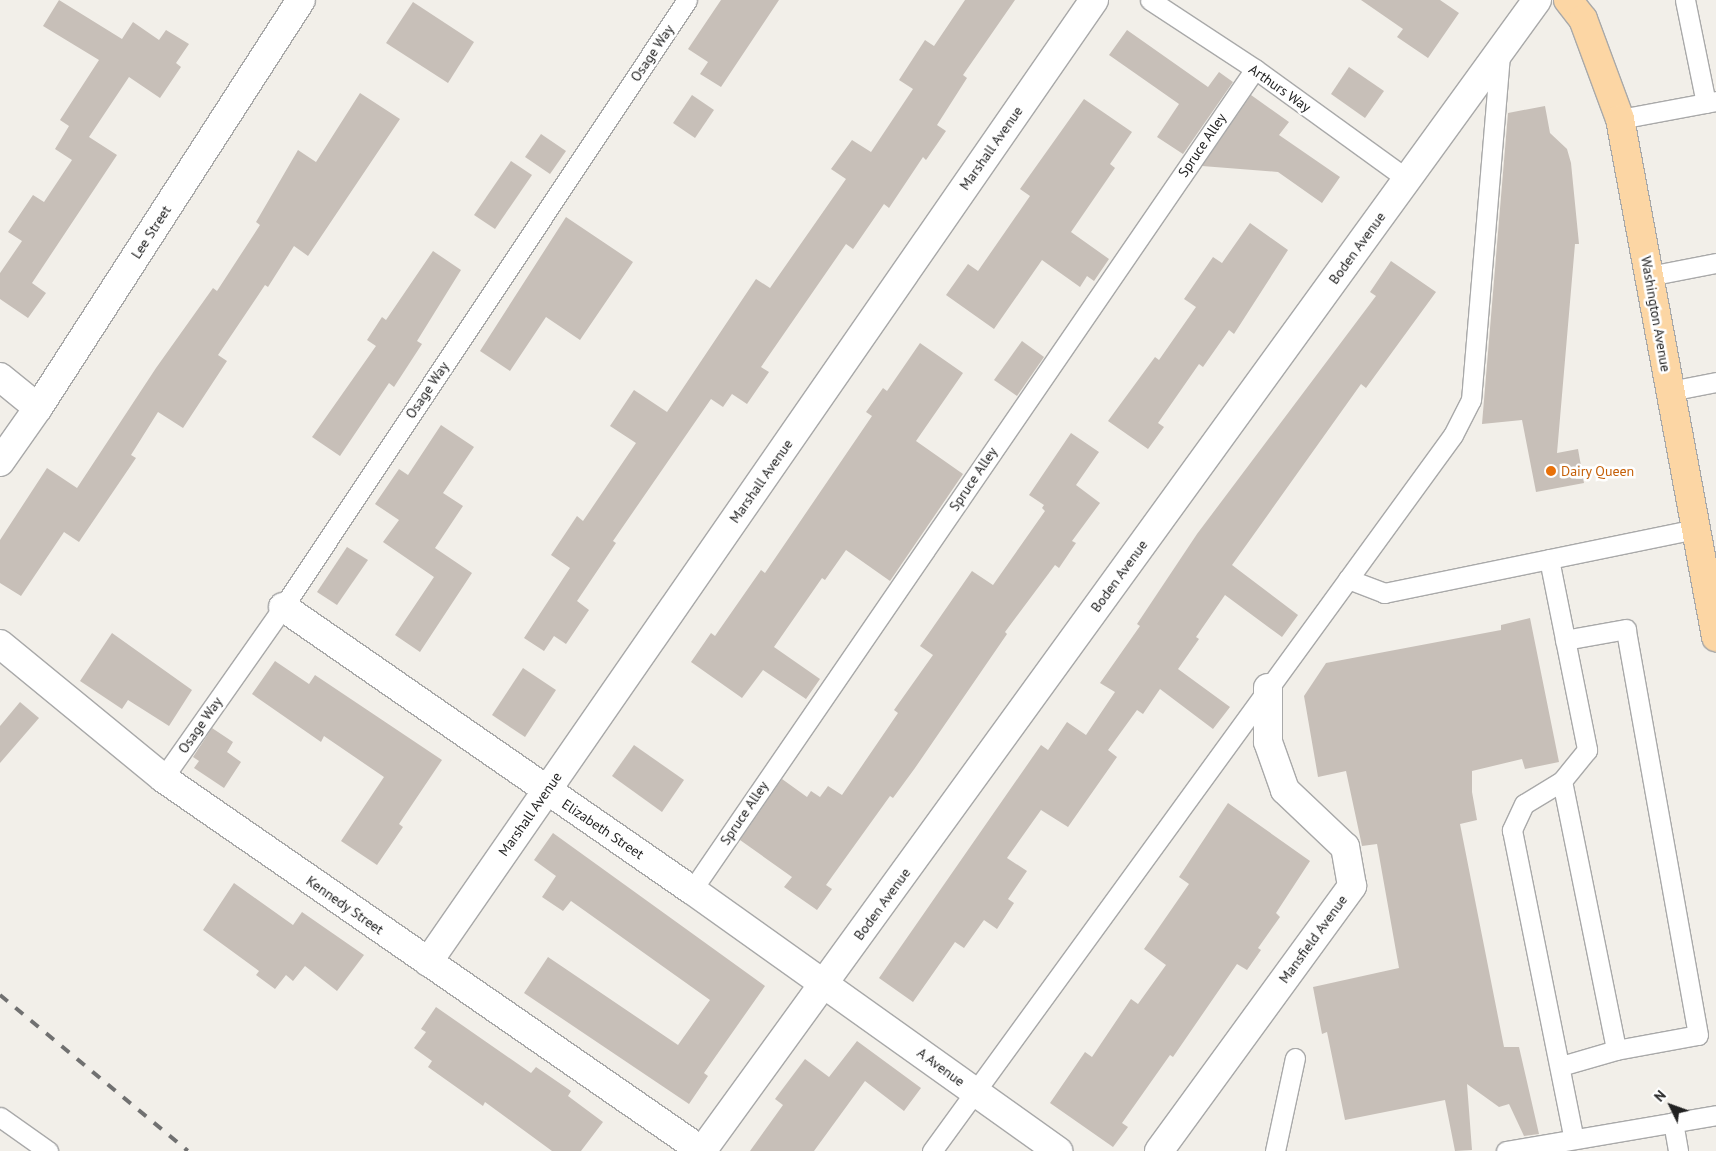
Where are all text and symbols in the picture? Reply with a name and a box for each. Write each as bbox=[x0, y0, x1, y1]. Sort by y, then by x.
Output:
street label: Osage Way bbox=[627, 21, 677, 85]
street label: Arthurs Way bbox=[1246, 60, 1314, 116]
street label: Marshall Avenue bbox=[956, 103, 1026, 193]
street label: Spruce Alley bbox=[1174, 110, 1230, 180]
street label: Lee Street bbox=[128, 202, 174, 262]
street label: Boden Avenue bbox=[1325, 209, 1389, 287]
street label: Washington Avenue bbox=[1638, 255, 1674, 373]
street label: Osage Way bbox=[402, 358, 452, 422]
street label: Marshall Avenue bbox=[726, 436, 796, 526]
street label: Spruce Alley bbox=[945, 444, 1001, 514]
place label: Dairy Queen bbox=[1561, 463, 1635, 479]
marker: Dairy Queen bbox=[1545, 465, 1557, 477]
street label: Boden Avenue bbox=[1087, 537, 1151, 615]
street label: Osage Way bbox=[174, 693, 226, 757]
street label: Marshall Avenue bbox=[495, 769, 565, 859]
street label: Spruce Alley bbox=[716, 778, 772, 848]
street label: Elizabeth Street bbox=[559, 795, 647, 863]
street label: Boden Avenue bbox=[850, 865, 914, 943]
street label: Kennedy Street bbox=[303, 872, 387, 938]
street label: Mansfield Avenue bbox=[1275, 891, 1351, 987]
street label: A Avenue bbox=[914, 1044, 968, 1090]
north arrow bbox=[1646, 1081, 1696, 1131]
text: N bbox=[1650, 1087, 1670, 1105]

